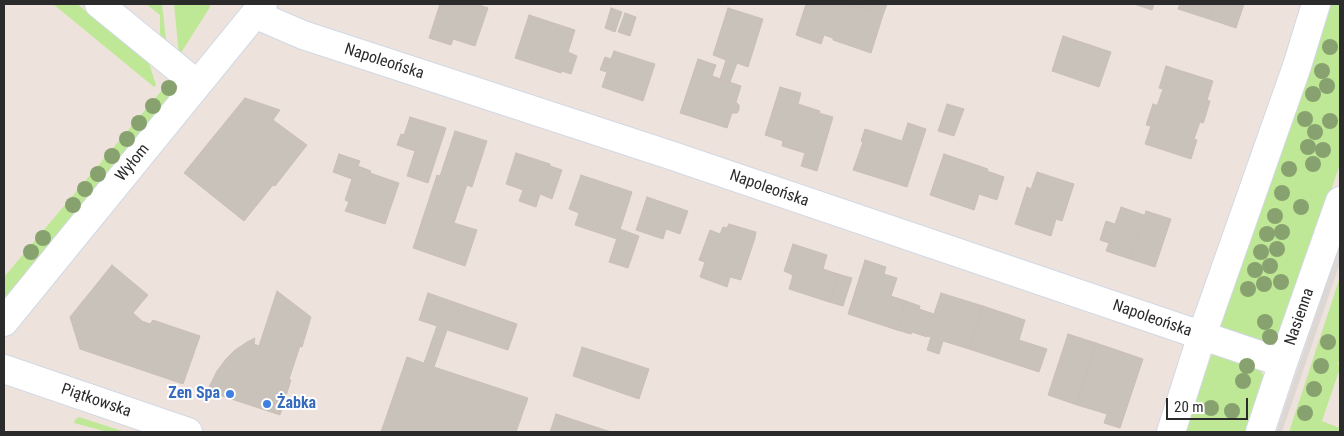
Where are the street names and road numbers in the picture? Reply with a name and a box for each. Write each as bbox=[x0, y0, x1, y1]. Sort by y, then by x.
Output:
street label: Napoleońska bbox=[342, 40, 426, 84]
street label: Wyłom bbox=[112, 140, 154, 186]
street label: Napoleońska bbox=[727, 166, 811, 212]
street label: Nasienna bbox=[1281, 286, 1319, 348]
street label: Napoleońska bbox=[1110, 296, 1194, 342]
street label: Piątkowska bbox=[58, 380, 134, 422]

